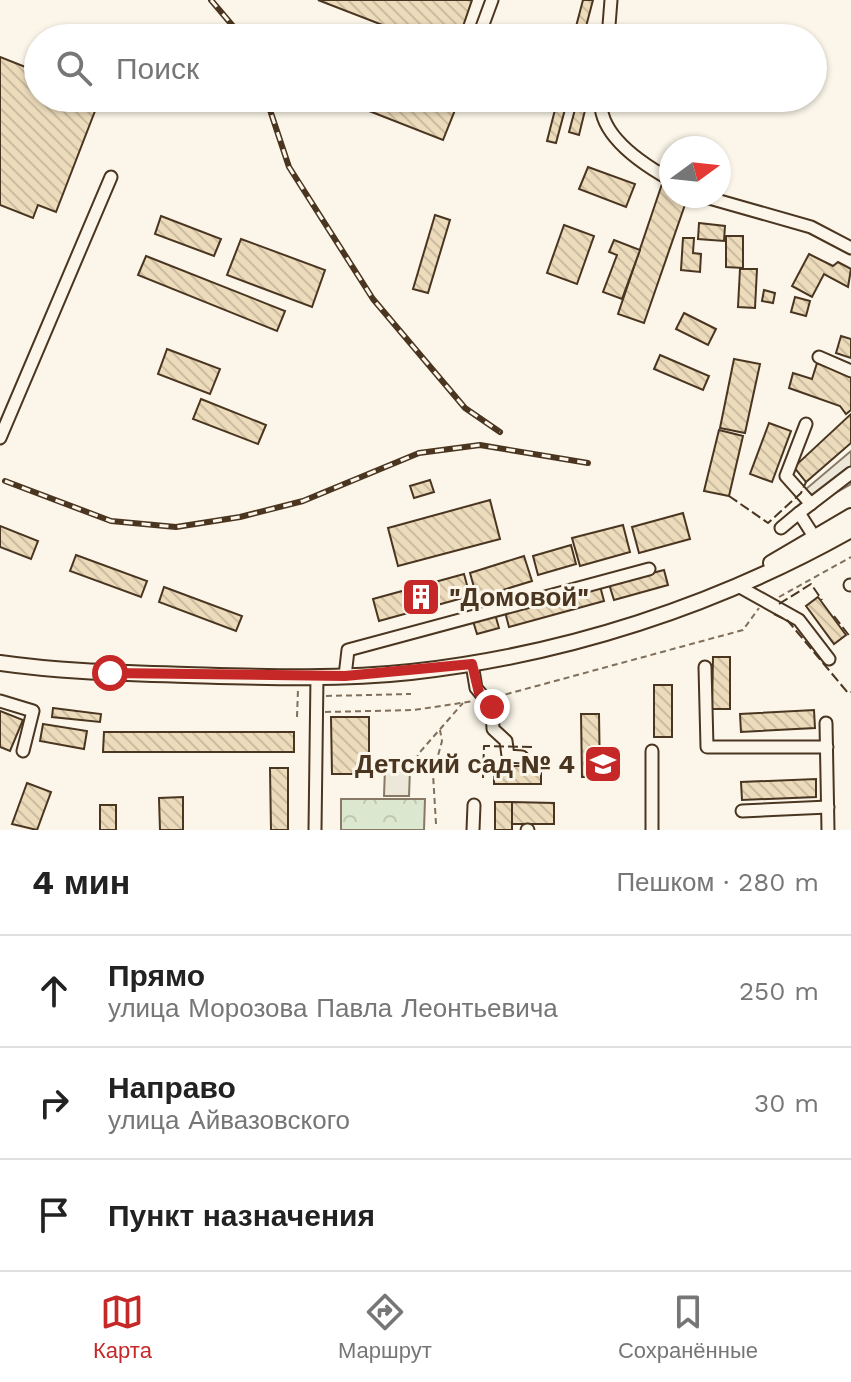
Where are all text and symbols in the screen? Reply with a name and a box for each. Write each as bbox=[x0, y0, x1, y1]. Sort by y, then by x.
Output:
search box bbox=[24, 24, 827, 112]
icon: search bbox=[52, 46, 96, 90]
text: Поиск bbox=[116, 51, 199, 86]
north arrow bbox=[659, 136, 731, 208]
building icon: "Домовой" bbox=[400, 576, 442, 618]
place label: "Домовой" bbox=[449, 582, 589, 612]
route start bbox=[92, 655, 128, 691]
route end bbox=[474, 689, 510, 725]
school or university icon: Детский сад № 4 bbox=[582, 743, 624, 785]
place label: Детский сад № 4 bbox=[355, 749, 575, 779]
text: 4 мин bbox=[32, 862, 130, 902]
text: Пешком · 280 m bbox=[616, 867, 819, 897]
text: Прямо bbox=[108, 958, 205, 993]
icon: ahead bbox=[32, 969, 76, 1013]
text: 250 m bbox=[739, 976, 819, 1006]
text: улица Морозова Павла Леонтьевича bbox=[108, 993, 558, 1023]
text: Направо bbox=[108, 1070, 236, 1105]
icon: right bbox=[32, 1081, 76, 1125]
text: 30 m bbox=[754, 1088, 819, 1118]
text: улица Айвазовского bbox=[108, 1105, 350, 1135]
icon: arrive bbox=[32, 1193, 76, 1237]
text: Пункт назначения bbox=[108, 1198, 375, 1233]
tab: Карта bbox=[93, 1290, 152, 1364]
tab: Маршрут bbox=[338, 1290, 432, 1364]
tab: Сохранённые bbox=[618, 1290, 758, 1364]

